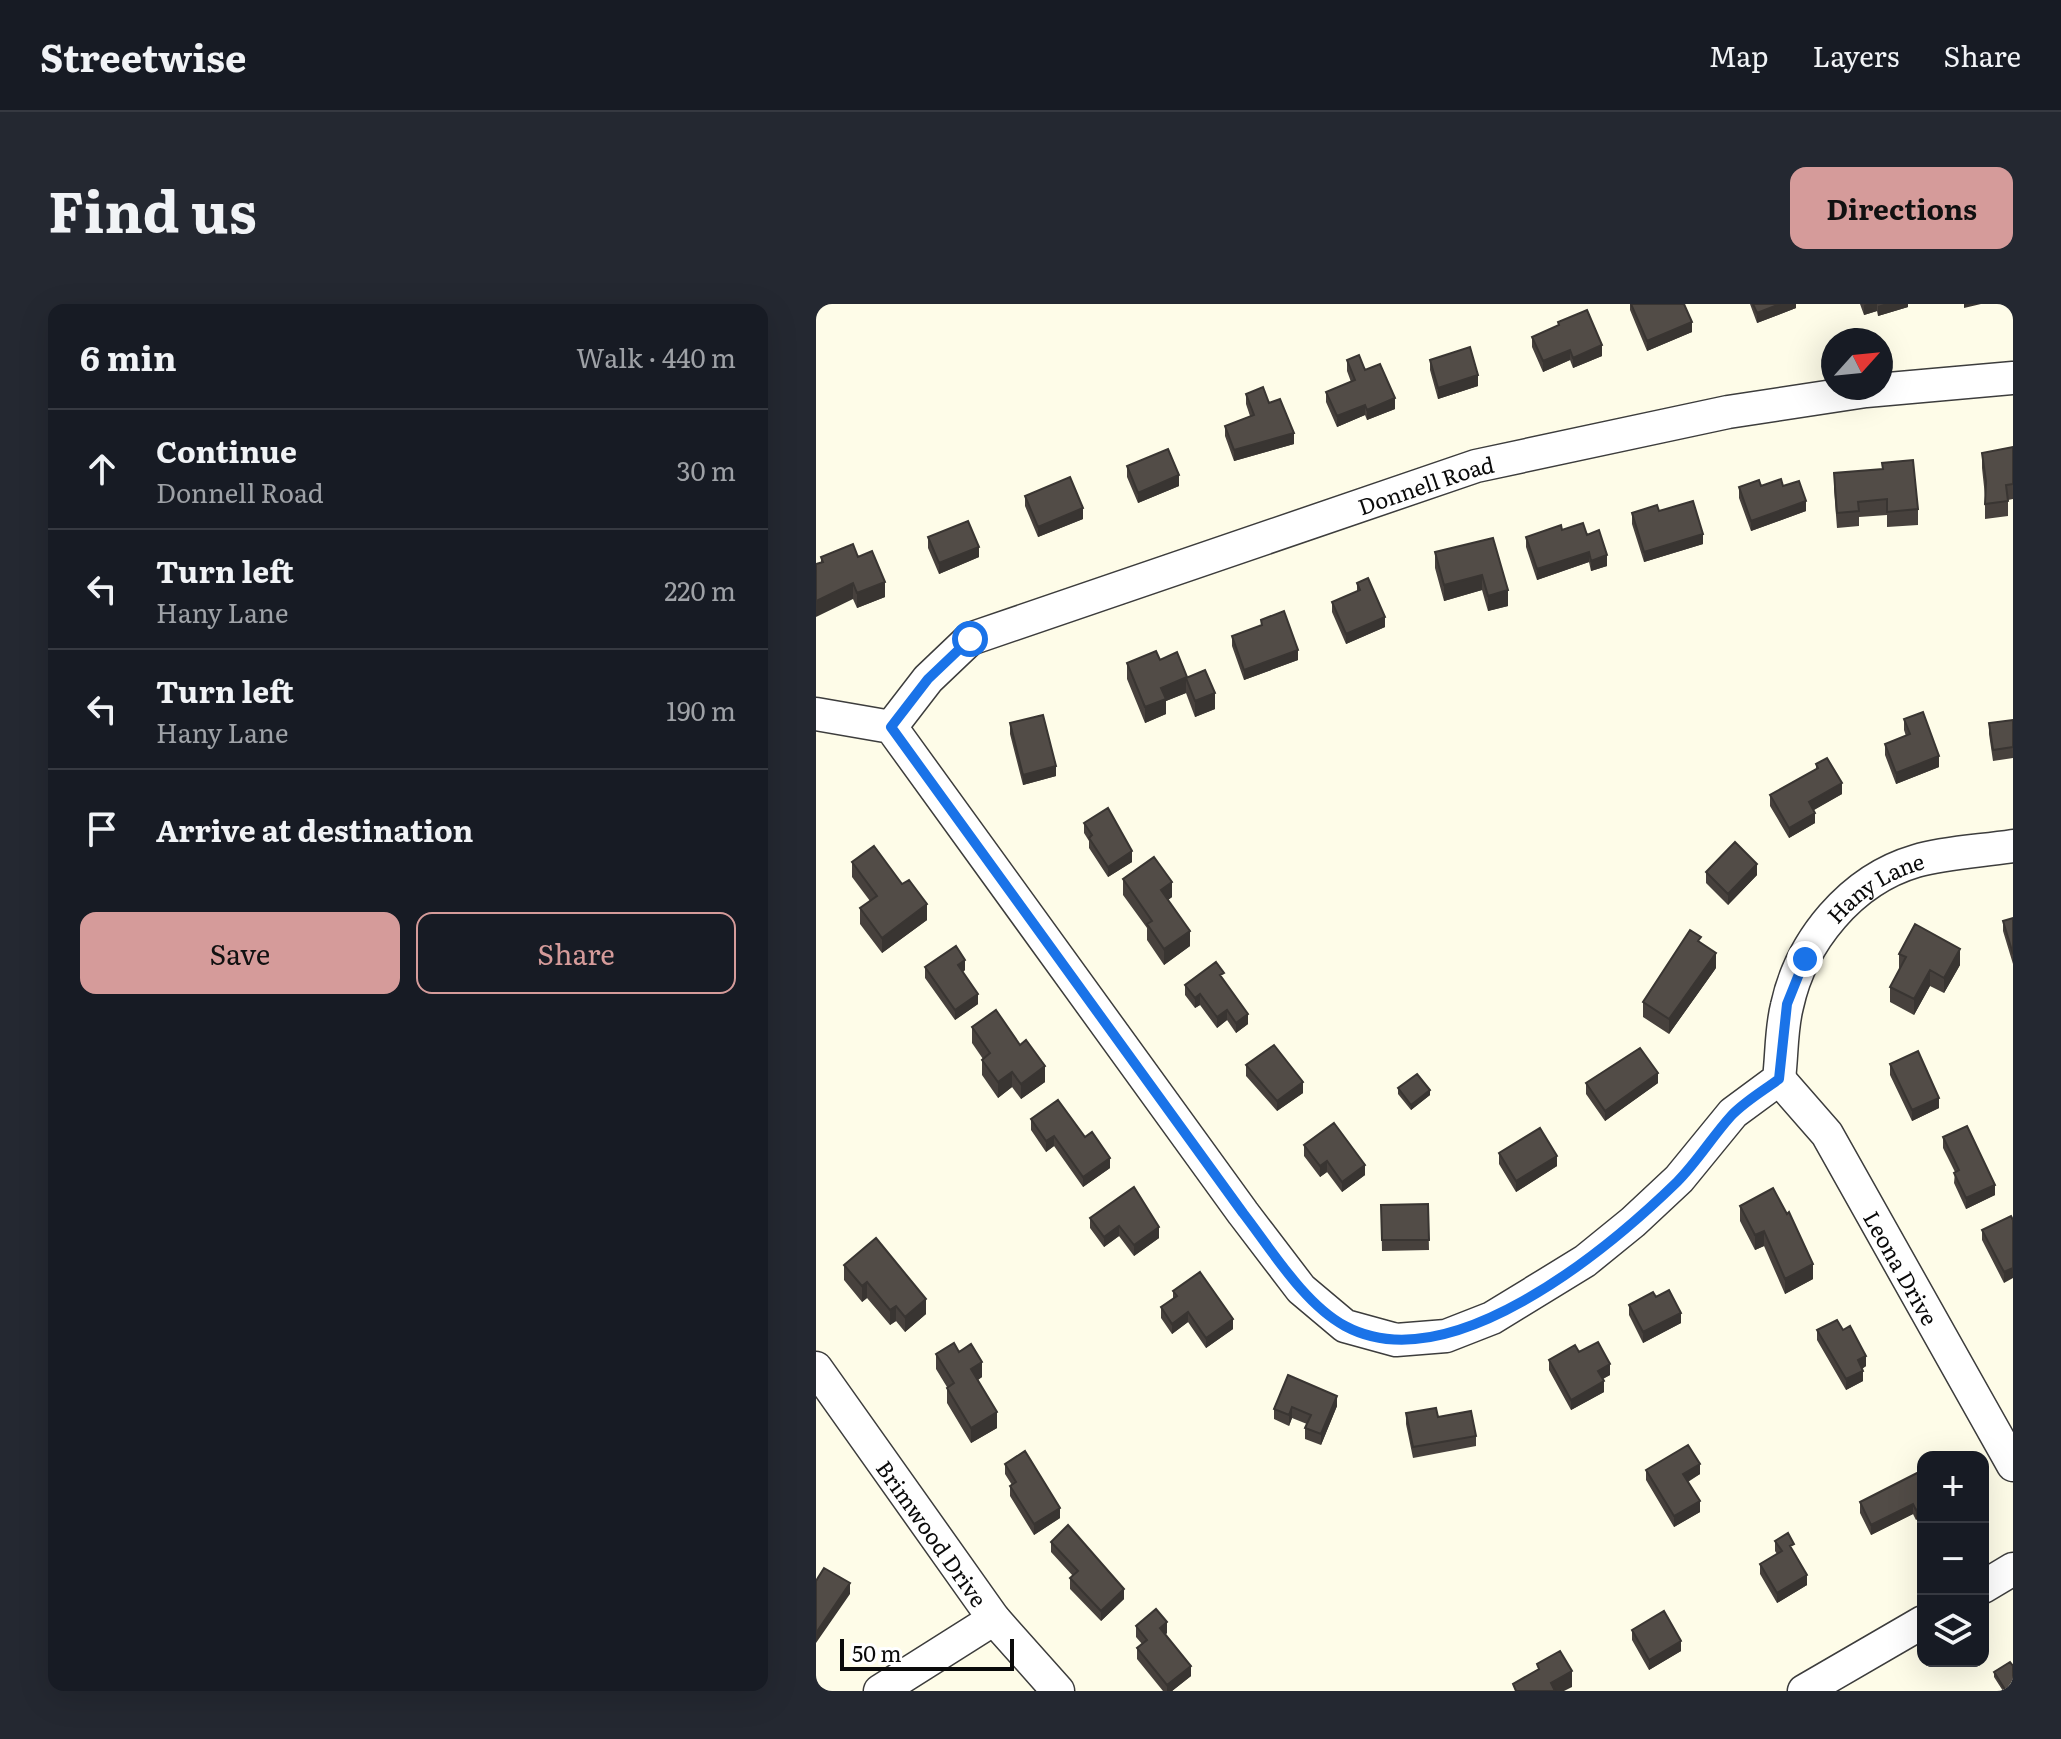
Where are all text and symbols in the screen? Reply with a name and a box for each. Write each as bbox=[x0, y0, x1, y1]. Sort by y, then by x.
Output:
text: Streetwise bbox=[40, 27, 247, 84]
text: Map bbox=[1709, 34, 1768, 76]
text: Layers bbox=[1812, 34, 1899, 76]
text: Share bbox=[1943, 34, 2021, 76]
text: Find us bbox=[48, 167, 257, 250]
button: Directions bbox=[1790, 167, 2013, 249]
north arrow bbox=[1821, 328, 1893, 400]
text: 6 min bbox=[80, 331, 177, 381]
text: Walk · 440 m bbox=[576, 337, 736, 376]
text: Continue bbox=[156, 428, 297, 472]
street label: Donnell Road bbox=[1353, 446, 1497, 522]
icon: ahead bbox=[80, 447, 124, 491]
text: 30 m bbox=[676, 450, 736, 489]
text: Donnell Road bbox=[156, 472, 324, 511]
text: Turn left bbox=[156, 548, 294, 592]
icon: left bbox=[80, 567, 124, 611]
text: 220 m bbox=[664, 570, 736, 609]
text: Hany Lane bbox=[156, 592, 288, 631]
route start bbox=[952, 621, 988, 657]
text: Turn left bbox=[156, 668, 294, 712]
icon: left bbox=[80, 687, 124, 731]
text: 190 m bbox=[666, 690, 736, 729]
text: Hany Lane bbox=[156, 712, 288, 751]
icon: arrive bbox=[80, 807, 124, 851]
text: Arrive at destination bbox=[156, 807, 473, 851]
street label: Hany Lane bbox=[1818, 843, 1928, 930]
button: Save bbox=[80, 912, 400, 994]
button: Share bbox=[416, 912, 736, 994]
route end bbox=[1787, 941, 1823, 977]
street label: Leona Drive bbox=[1857, 1204, 1947, 1331]
map controls bbox=[1917, 1451, 1989, 1667]
button: + bbox=[1917, 1451, 1989, 1523]
street label: Brimwood Drive bbox=[869, 1453, 996, 1613]
button: − bbox=[1917, 1523, 1989, 1595]
button: layers bbox=[1917, 1595, 1989, 1667]
scale bar bbox=[840, 1635, 1014, 1671]
text: 50 m bbox=[852, 1636, 902, 1669]

